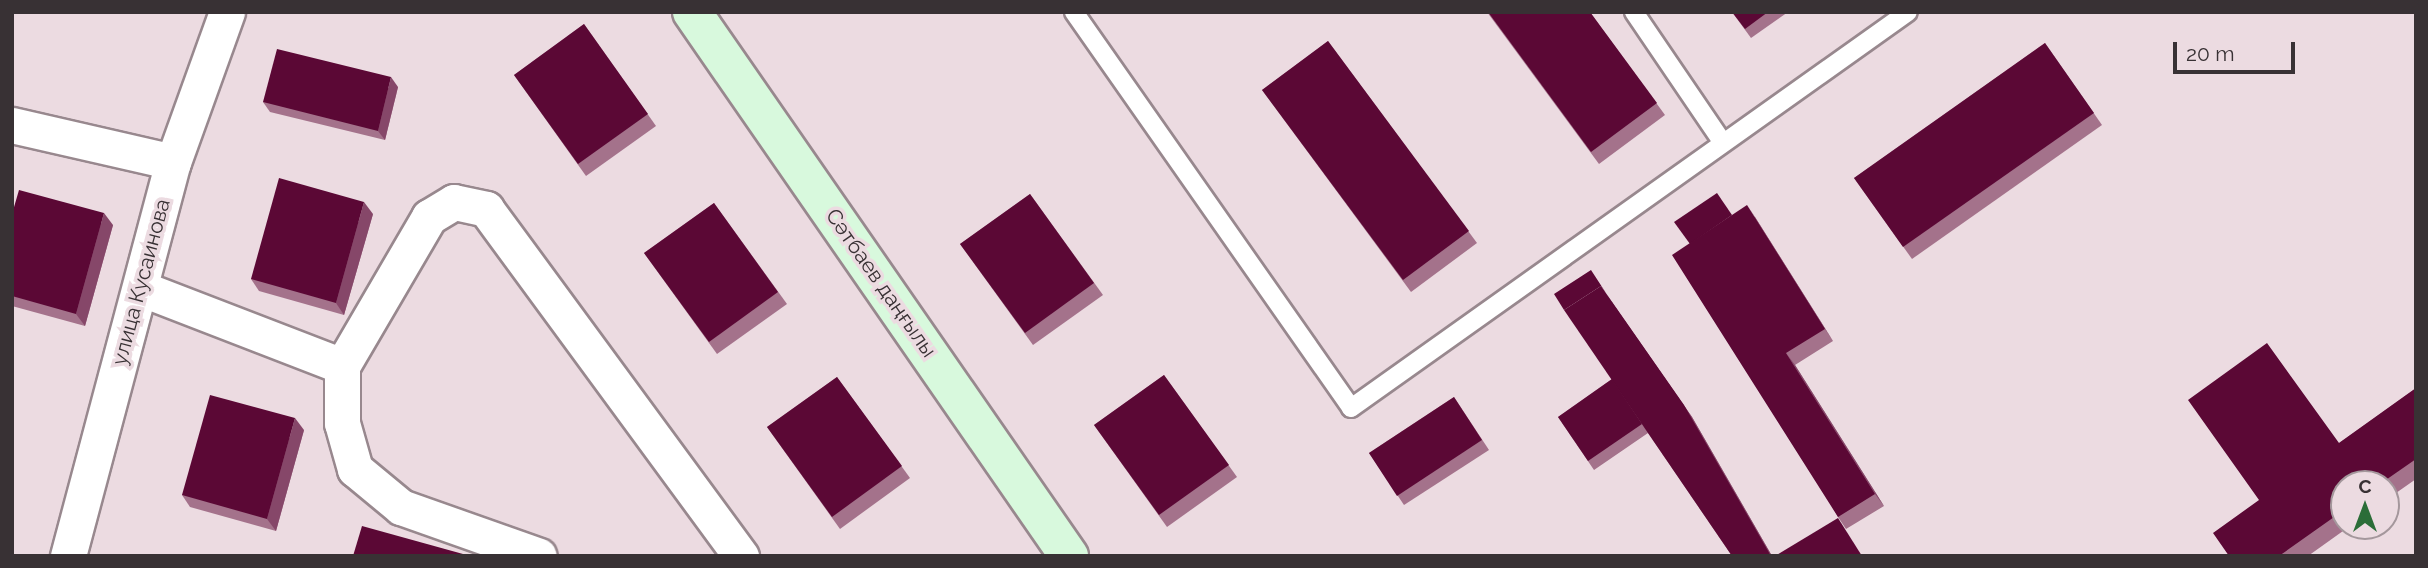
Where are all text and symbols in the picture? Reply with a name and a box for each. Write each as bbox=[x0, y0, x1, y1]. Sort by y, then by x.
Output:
scale bar bbox=[2176, 28, 2298, 72]
text: 20 m bbox=[2186, 41, 2234, 66]
street label: улица Кусаинова bbox=[107, 196, 175, 368]
street label: Сәтбаев даңғылы bbox=[820, 204, 942, 362]
north arrow bbox=[2330, 470, 2400, 540]
text: С bbox=[2358, 475, 2372, 497]

